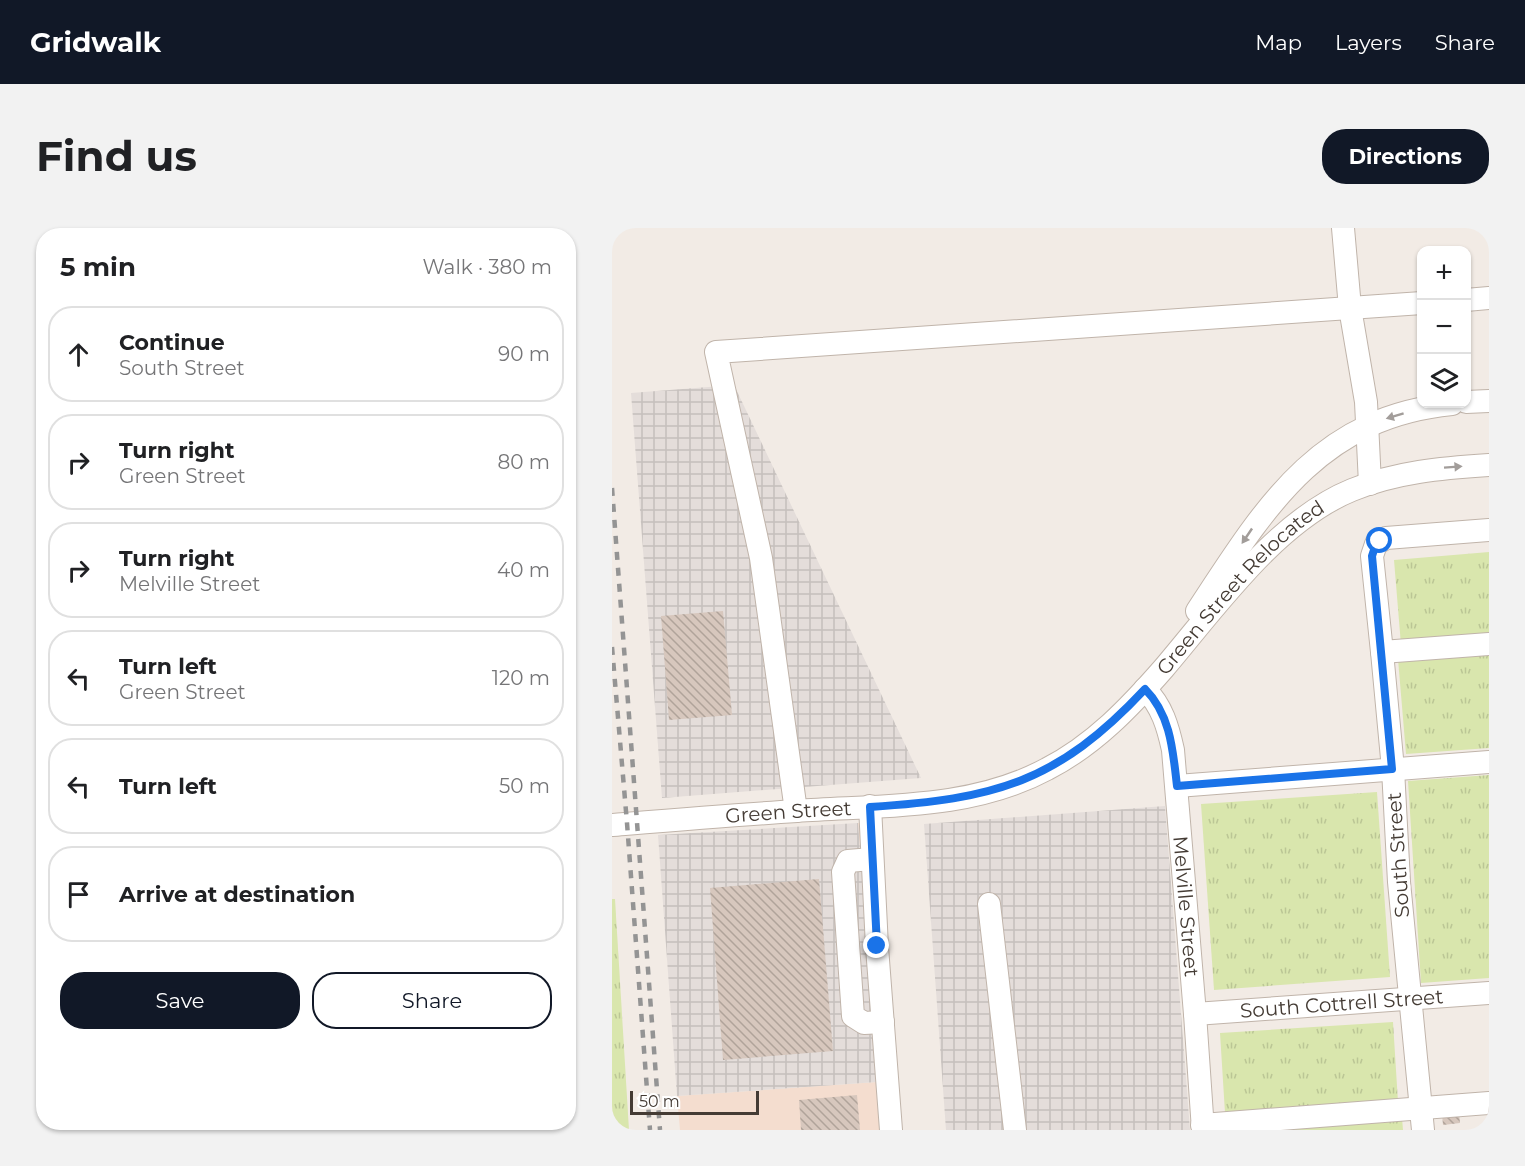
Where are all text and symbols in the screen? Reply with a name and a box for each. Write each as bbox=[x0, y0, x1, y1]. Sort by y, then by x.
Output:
text: Gridwalk bbox=[30, 25, 161, 59]
text: Map bbox=[1255, 30, 1302, 55]
text: Layers bbox=[1335, 30, 1402, 55]
text: Share bbox=[1435, 30, 1495, 55]
button: Directions bbox=[1322, 129, 1489, 184]
text: Find us bbox=[36, 130, 197, 182]
map controls bbox=[1417, 246, 1471, 408]
button: + bbox=[1417, 246, 1471, 300]
text: 5 min bbox=[60, 251, 136, 283]
text: Walk · 380 m bbox=[422, 255, 552, 279]
button: − bbox=[1417, 300, 1471, 354]
text: Continue bbox=[119, 329, 225, 356]
icon: ahead bbox=[62, 338, 95, 371]
text: 90 m bbox=[498, 342, 550, 366]
button: layers bbox=[1417, 354, 1471, 408]
text: South Street bbox=[119, 356, 245, 380]
one-way arrow bbox=[1386, 412, 1404, 421]
text: Turn right bbox=[119, 437, 234, 464]
icon: right bbox=[62, 446, 95, 479]
text: 80 m bbox=[498, 450, 550, 474]
one-way arrow bbox=[1444, 462, 1463, 472]
text: Green Street bbox=[119, 464, 246, 488]
street label: Green Street Relocated bbox=[1151, 495, 1329, 680]
route start bbox=[1366, 527, 1392, 553]
one-way arrow bbox=[1241, 528, 1253, 544]
text: Turn right bbox=[119, 545, 234, 572]
icon: right bbox=[62, 554, 95, 587]
text: 40 m bbox=[497, 558, 550, 582]
text: Melville Street bbox=[119, 572, 260, 596]
text: Turn left bbox=[119, 653, 217, 680]
icon: left bbox=[62, 662, 95, 695]
text: 120 m bbox=[492, 666, 550, 690]
text: Green Street bbox=[119, 680, 246, 704]
icon: left bbox=[62, 770, 95, 803]
text: Turn left bbox=[119, 773, 217, 800]
text: 50 m bbox=[499, 774, 550, 798]
street label: South Street bbox=[1382, 791, 1414, 919]
street label: Green Street bbox=[724, 796, 852, 828]
street label: Melville Street bbox=[1168, 835, 1204, 978]
icon: arrive bbox=[62, 878, 95, 911]
text: Arrive at destination bbox=[119, 881, 355, 908]
route end bbox=[863, 932, 889, 958]
button: Save bbox=[60, 972, 300, 1029]
button: Share bbox=[312, 972, 552, 1029]
street label: South Cottrell Street bbox=[1239, 984, 1444, 1023]
scale bar bbox=[630, 1088, 759, 1116]
text: 50 m bbox=[639, 1092, 680, 1111]

